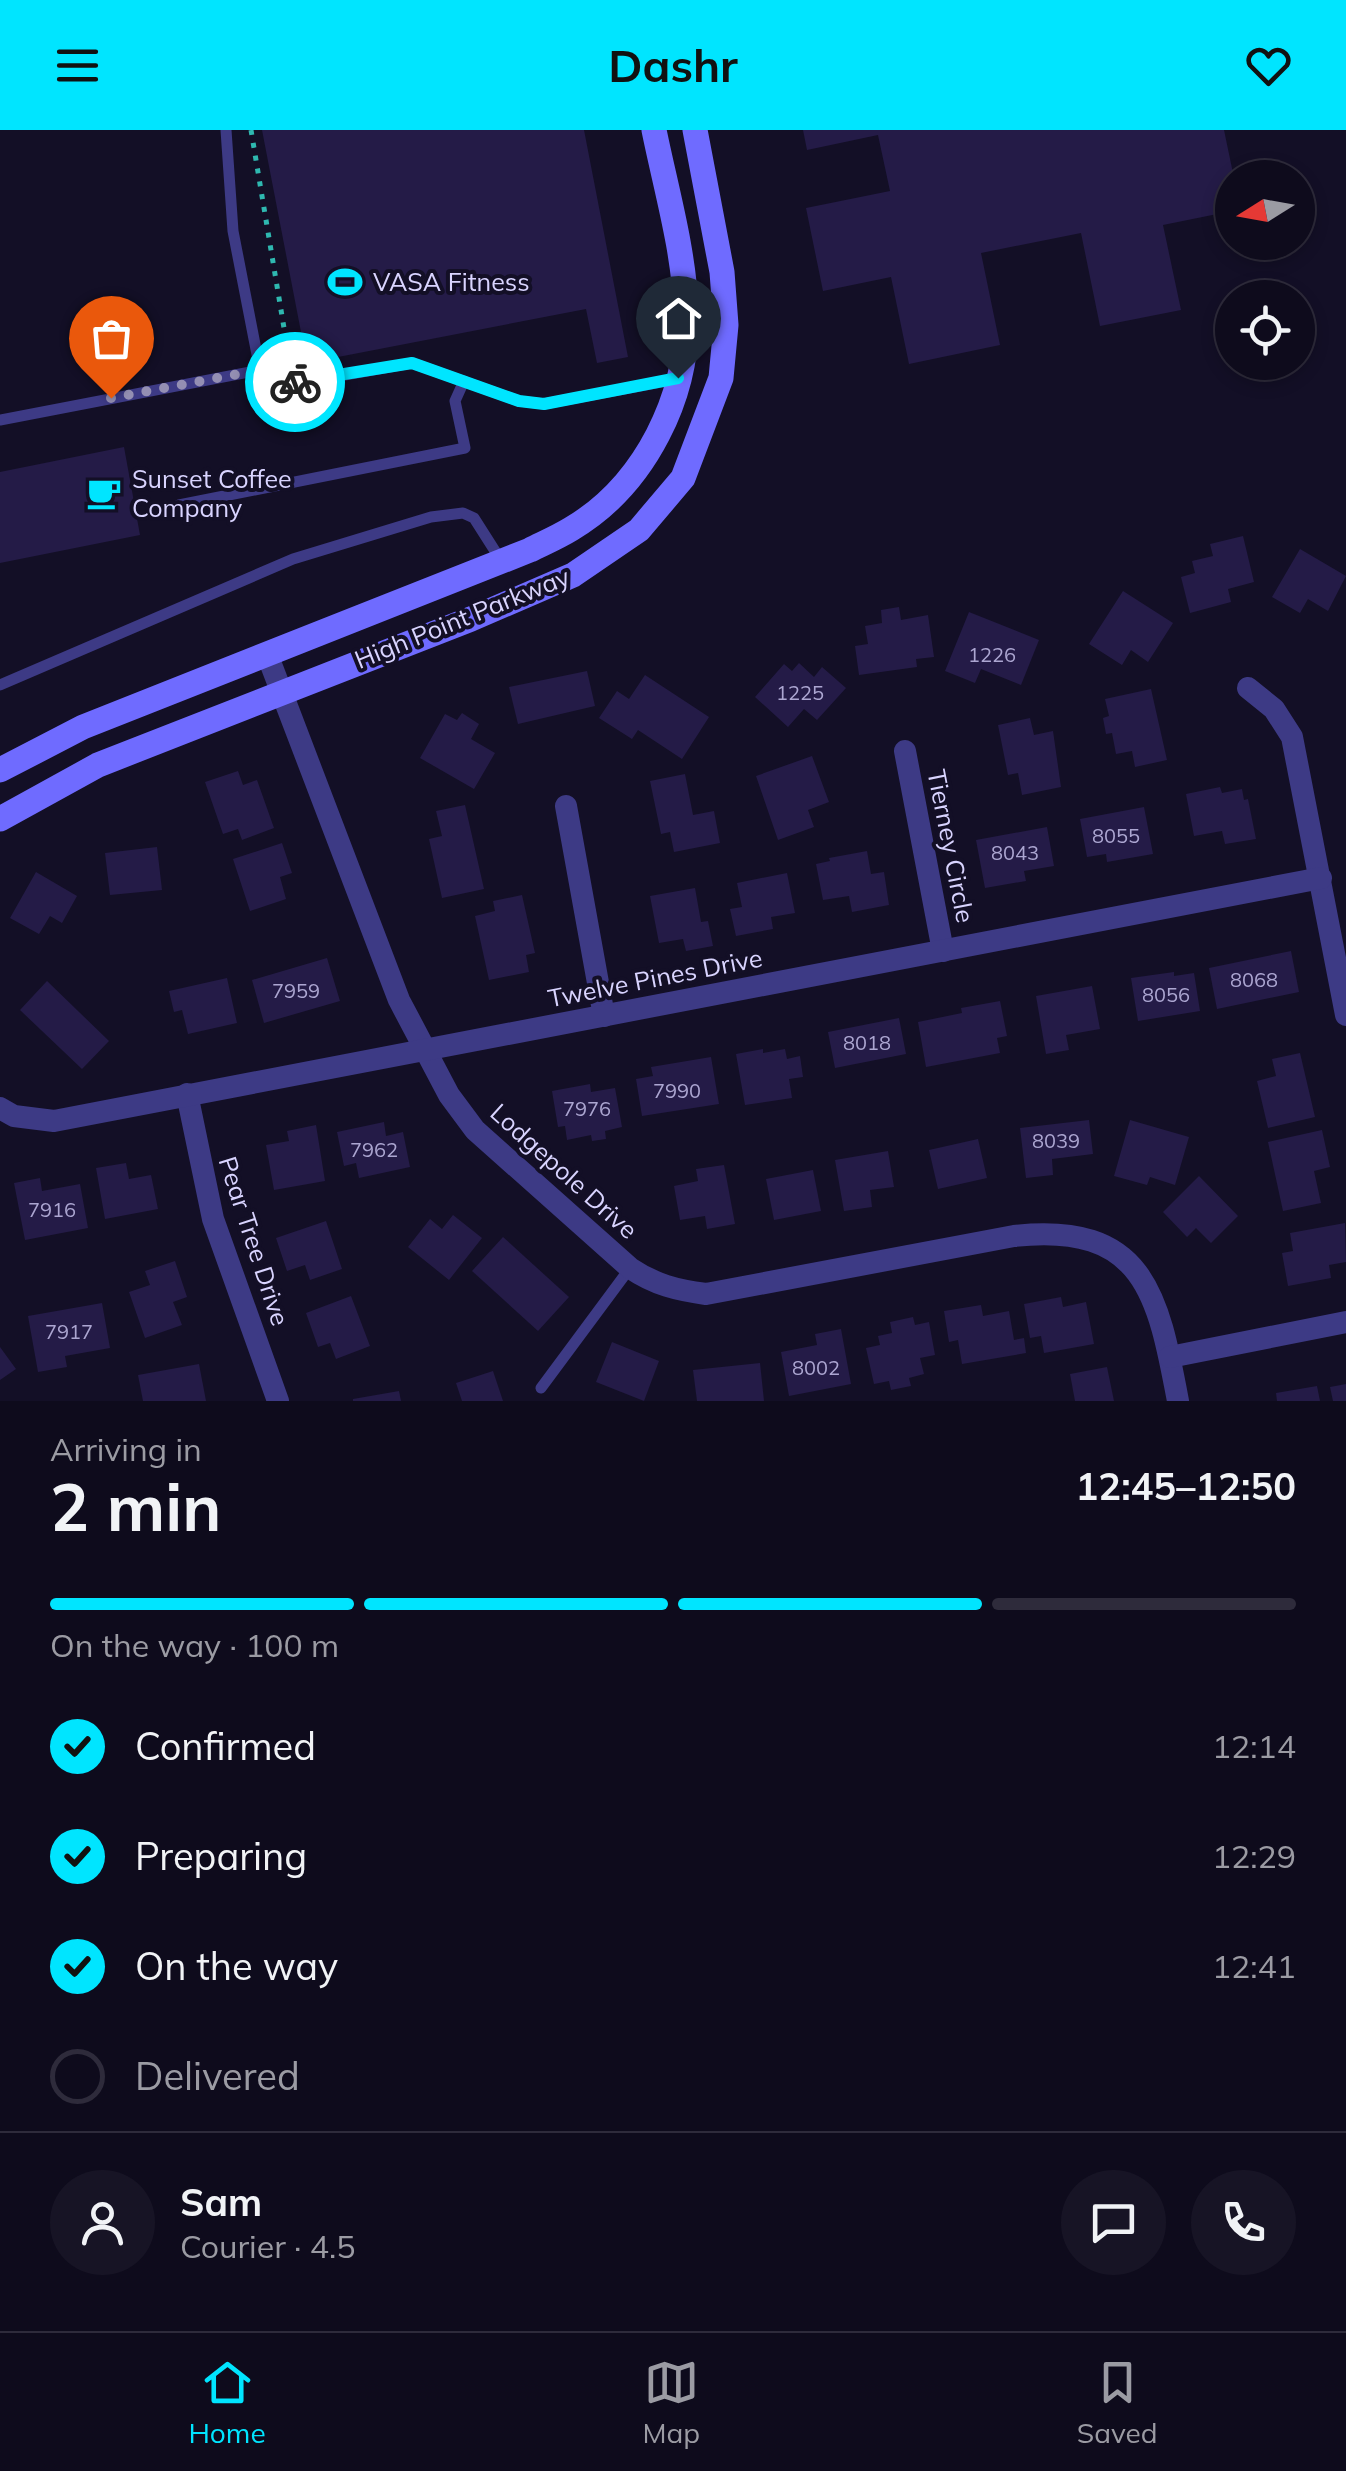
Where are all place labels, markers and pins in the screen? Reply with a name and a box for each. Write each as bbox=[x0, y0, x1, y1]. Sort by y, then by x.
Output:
sports icon: VASA Fitness bbox=[326, 263, 364, 301]
place label: VASA Fitness bbox=[373, 266, 530, 297]
pin bbox=[636, 276, 721, 379]
pin bbox=[69, 296, 154, 399]
place label: Sunset Coffee Company bbox=[132, 463, 292, 523]
cafe icon: Sunset Coffee Company bbox=[85, 474, 123, 512]

